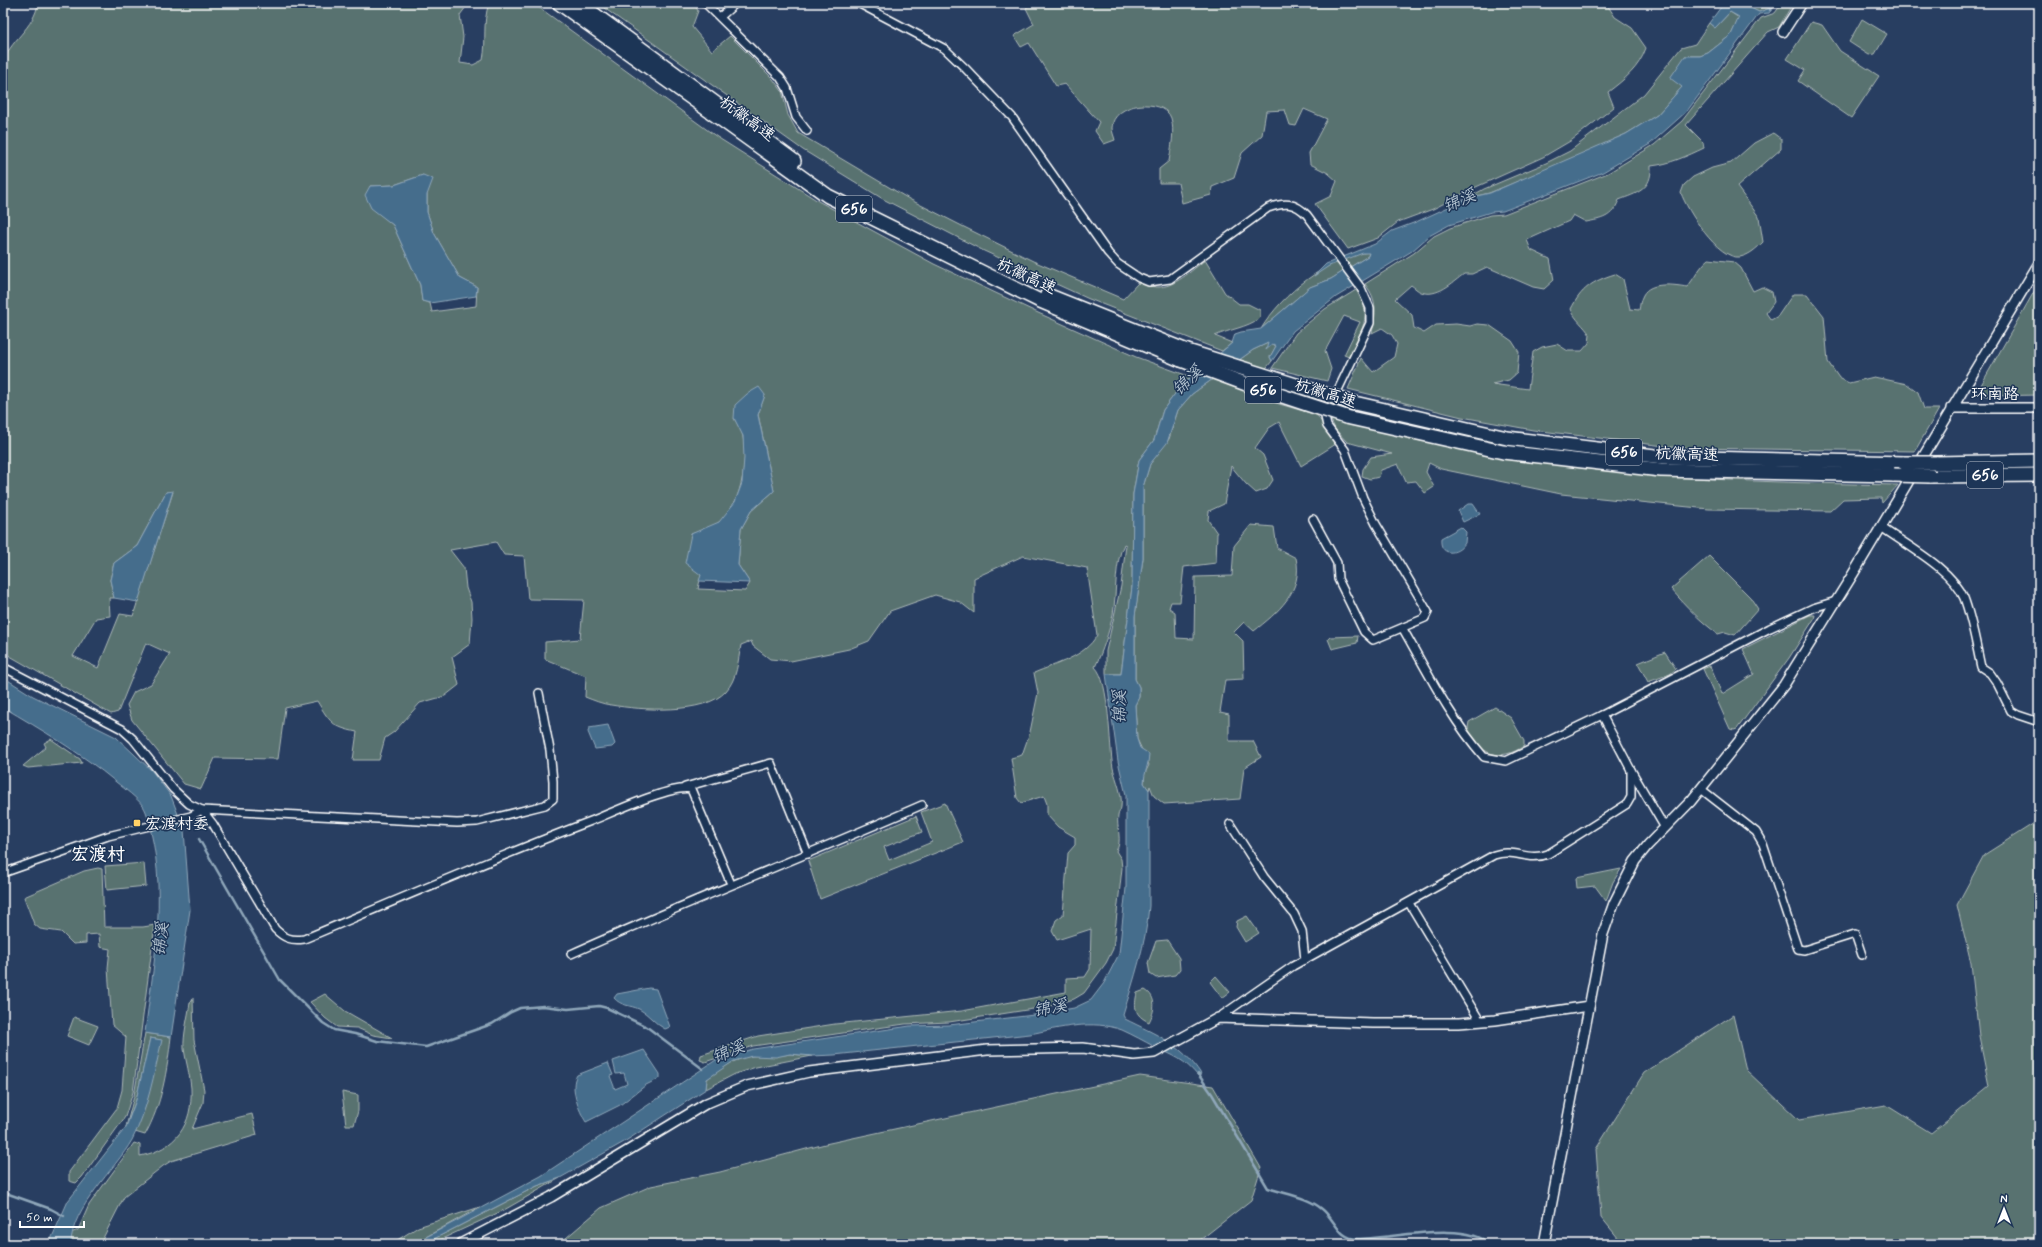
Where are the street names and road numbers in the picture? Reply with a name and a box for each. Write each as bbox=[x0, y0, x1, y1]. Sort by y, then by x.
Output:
street label: 杭徽高速 bbox=[715, 92, 779, 147]
road number: G56 bbox=[836, 196, 872, 222]
street label: 杭徽高速 bbox=[993, 253, 1060, 299]
street label: 杭徽高速 bbox=[1292, 374, 1359, 413]
road number: G56 bbox=[1245, 377, 1281, 403]
street label: 环南路 bbox=[1971, 384, 2019, 405]
road number: G56 bbox=[1606, 439, 1642, 465]
street label: 杭徽高速 bbox=[1655, 443, 1719, 466]
road number: G56 bbox=[1967, 462, 2003, 488]

